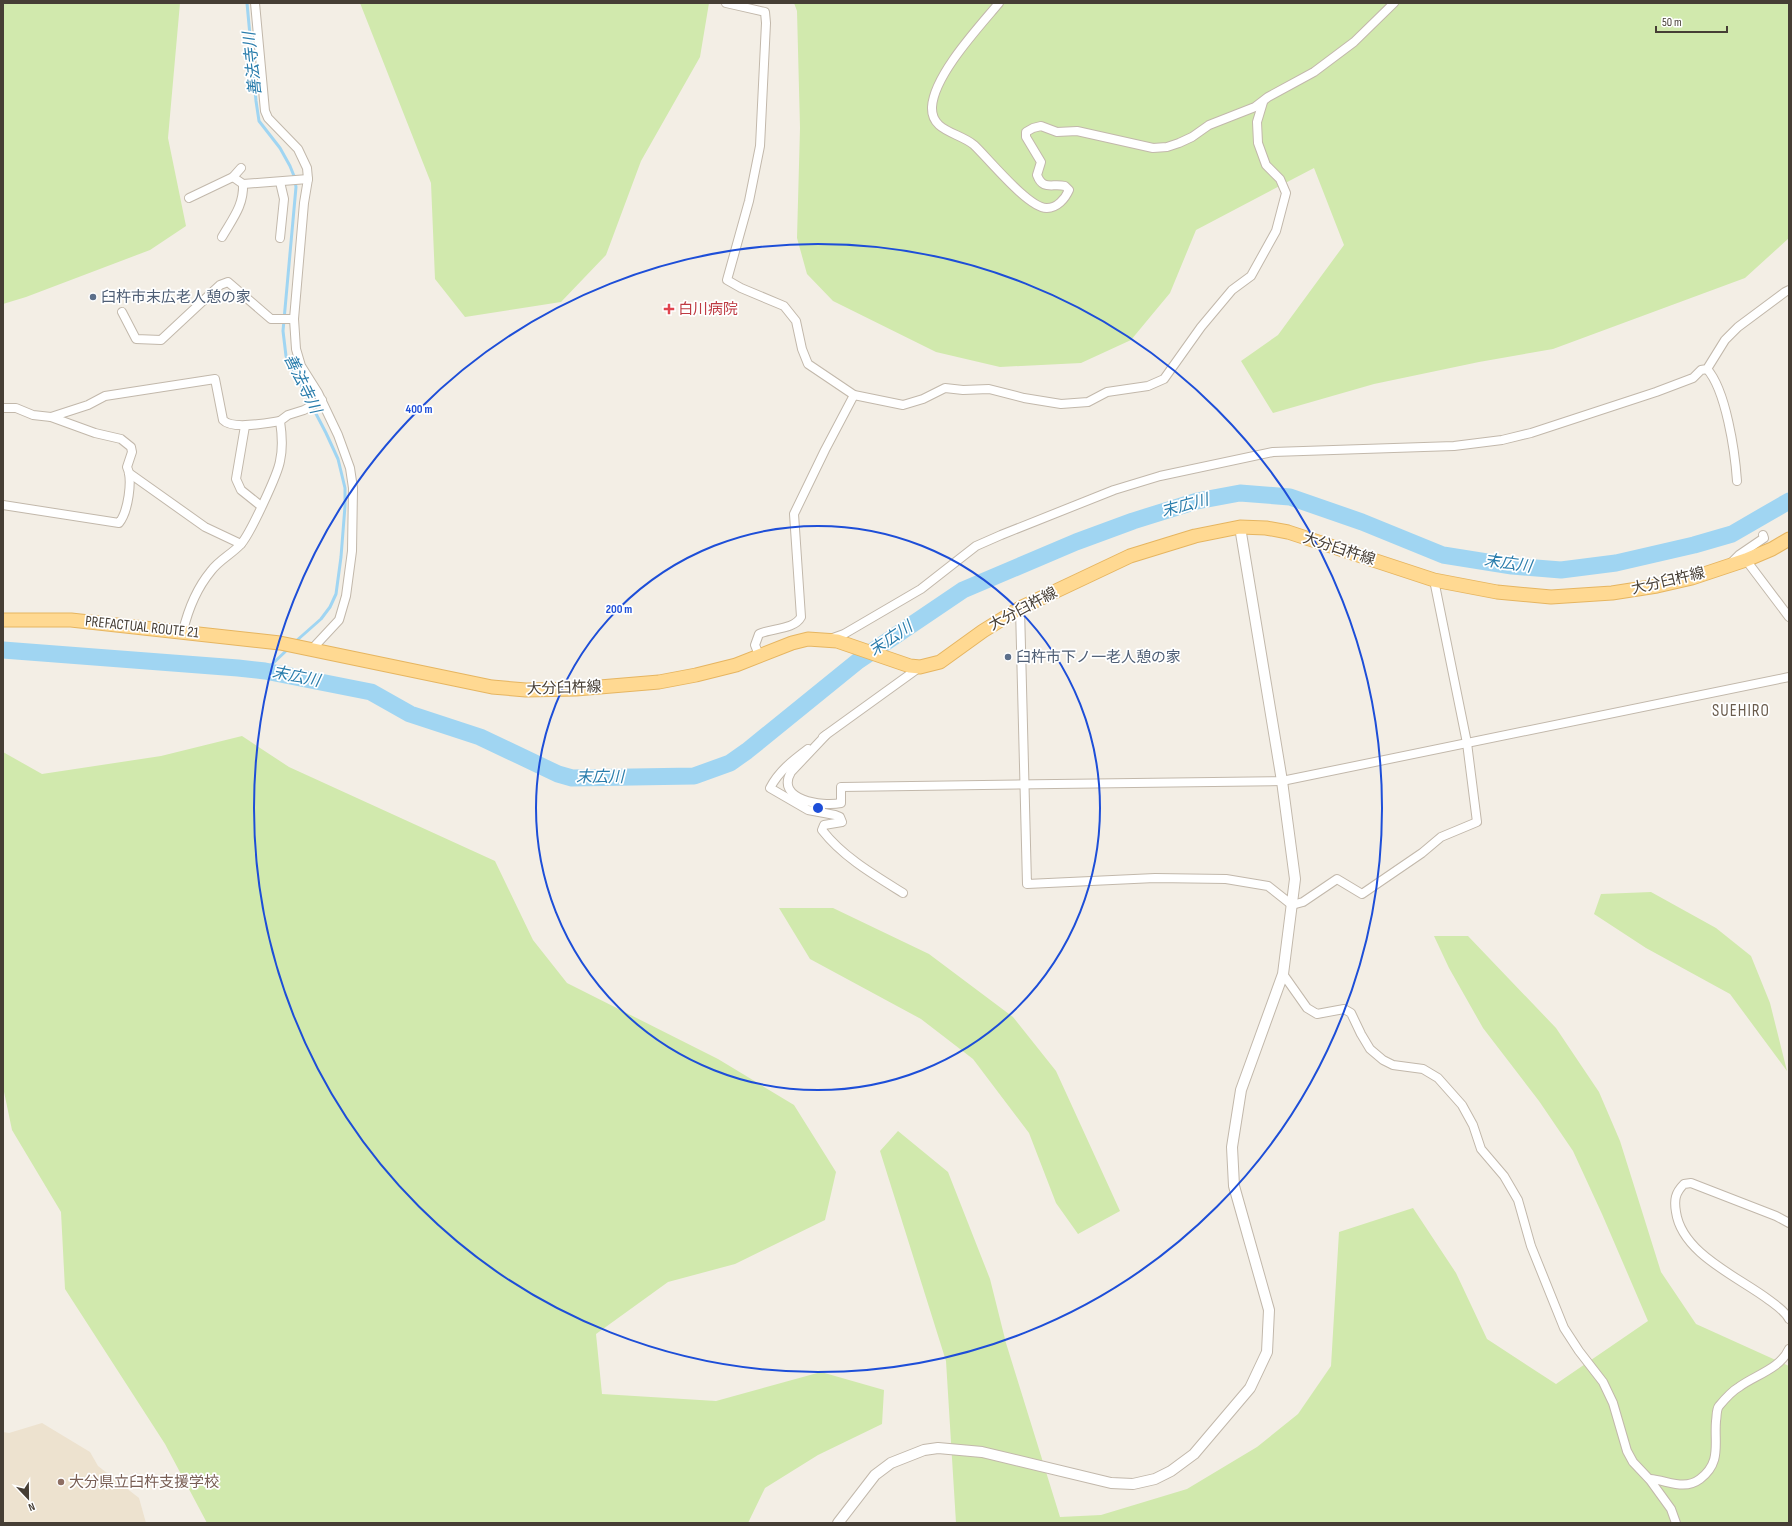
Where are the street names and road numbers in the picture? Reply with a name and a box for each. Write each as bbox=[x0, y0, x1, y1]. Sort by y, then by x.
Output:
street label: 大分臼杵線 bbox=[1300, 528, 1378, 570]
street label: 大分臼杵線 bbox=[1629, 563, 1707, 599]
street label: 大分臼杵線 bbox=[985, 583, 1061, 635]
street label: PREFACTUAL ROUTE 21 bbox=[84, 612, 200, 642]
street label: 大分臼杵線 bbox=[526, 677, 602, 699]

